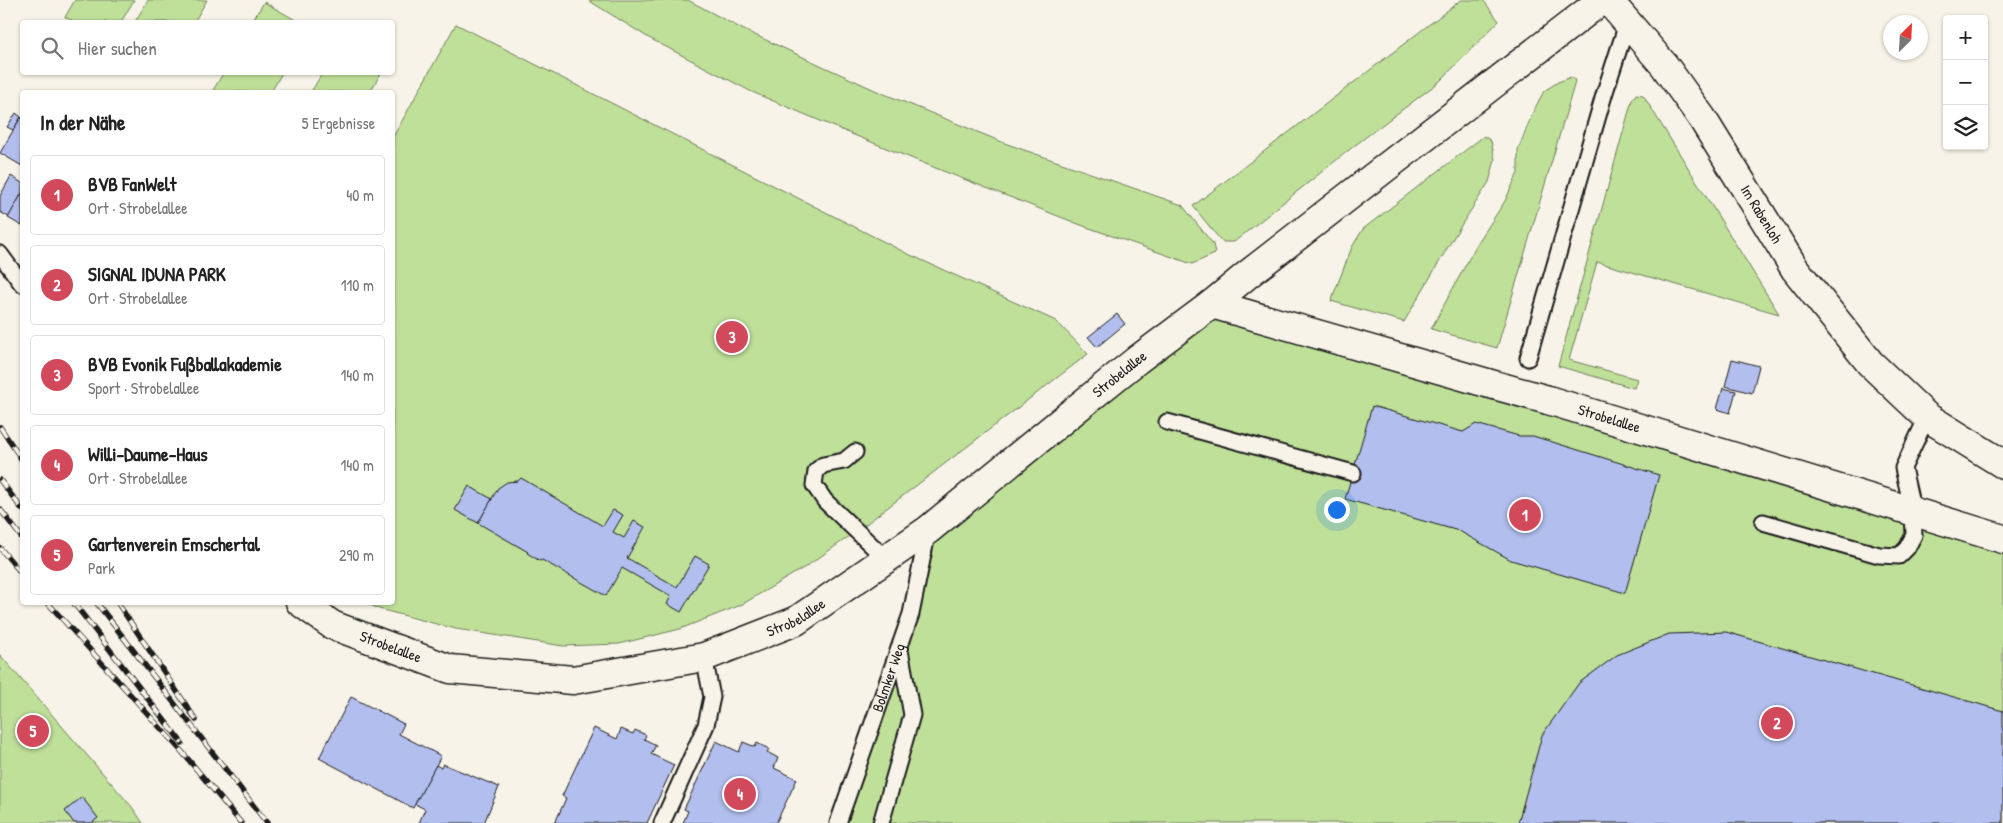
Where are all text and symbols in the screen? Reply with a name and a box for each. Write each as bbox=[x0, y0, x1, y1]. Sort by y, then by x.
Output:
north arrow bbox=[1883, 15, 1928, 60]
map controls bbox=[1943, 15, 1988, 150]
button: + bbox=[1943, 15, 1988, 60]
search box bbox=[20, 20, 395, 75]
icon: search bbox=[38, 34, 66, 62]
text: Hier suchen bbox=[78, 35, 157, 61]
button: − bbox=[1943, 60, 1988, 105]
button: layers bbox=[1943, 105, 1988, 150]
text: In der Nähe bbox=[40, 108, 125, 137]
text: 5 Ergebnisse bbox=[302, 112, 375, 134]
text: BVB FanWelt bbox=[88, 171, 176, 197]
street label: Im Rabenloh bbox=[1736, 181, 1788, 247]
text: 1 bbox=[54, 184, 60, 206]
text: 40 m bbox=[346, 184, 374, 206]
text: Ort · Strobelallee bbox=[88, 197, 188, 219]
text: SIGNAL IDUNA PARK bbox=[88, 261, 226, 287]
text: 2 bbox=[53, 274, 61, 296]
text: 110 m bbox=[341, 274, 374, 296]
text: Ort · Strobelallee bbox=[88, 287, 188, 309]
pin: 3 bbox=[716, 318, 748, 356]
street label: Strobelallee bbox=[1088, 345, 1151, 402]
text: BVB Evonik Fußballakademie bbox=[88, 351, 282, 377]
text: 3 bbox=[53, 364, 61, 386]
text: 140 m bbox=[340, 364, 374, 386]
text: Sport · Strobelallee bbox=[88, 377, 199, 399]
street label: Strobelallee bbox=[1575, 399, 1643, 438]
text: Willi-Daume-Haus bbox=[88, 441, 208, 467]
text: 4 bbox=[54, 454, 60, 476]
text: 140 m bbox=[340, 454, 374, 476]
text: Ort · Strobelallee bbox=[88, 467, 188, 489]
pin: 1 bbox=[1509, 496, 1541, 534]
your location bbox=[1324, 497, 1350, 523]
text: Gartenverein Emschertal bbox=[88, 531, 260, 557]
text: 5 bbox=[54, 544, 60, 566]
text: 290 m bbox=[339, 544, 374, 566]
text: Park bbox=[88, 557, 115, 579]
street label: Strobelallee bbox=[763, 593, 829, 642]
street label: Strobelallee bbox=[357, 625, 425, 667]
street label: Bolmker Weg bbox=[867, 640, 910, 715]
pin: 2 bbox=[1761, 704, 1793, 742]
pin: 5 bbox=[17, 712, 49, 750]
pin: 4 bbox=[724, 775, 756, 813]

